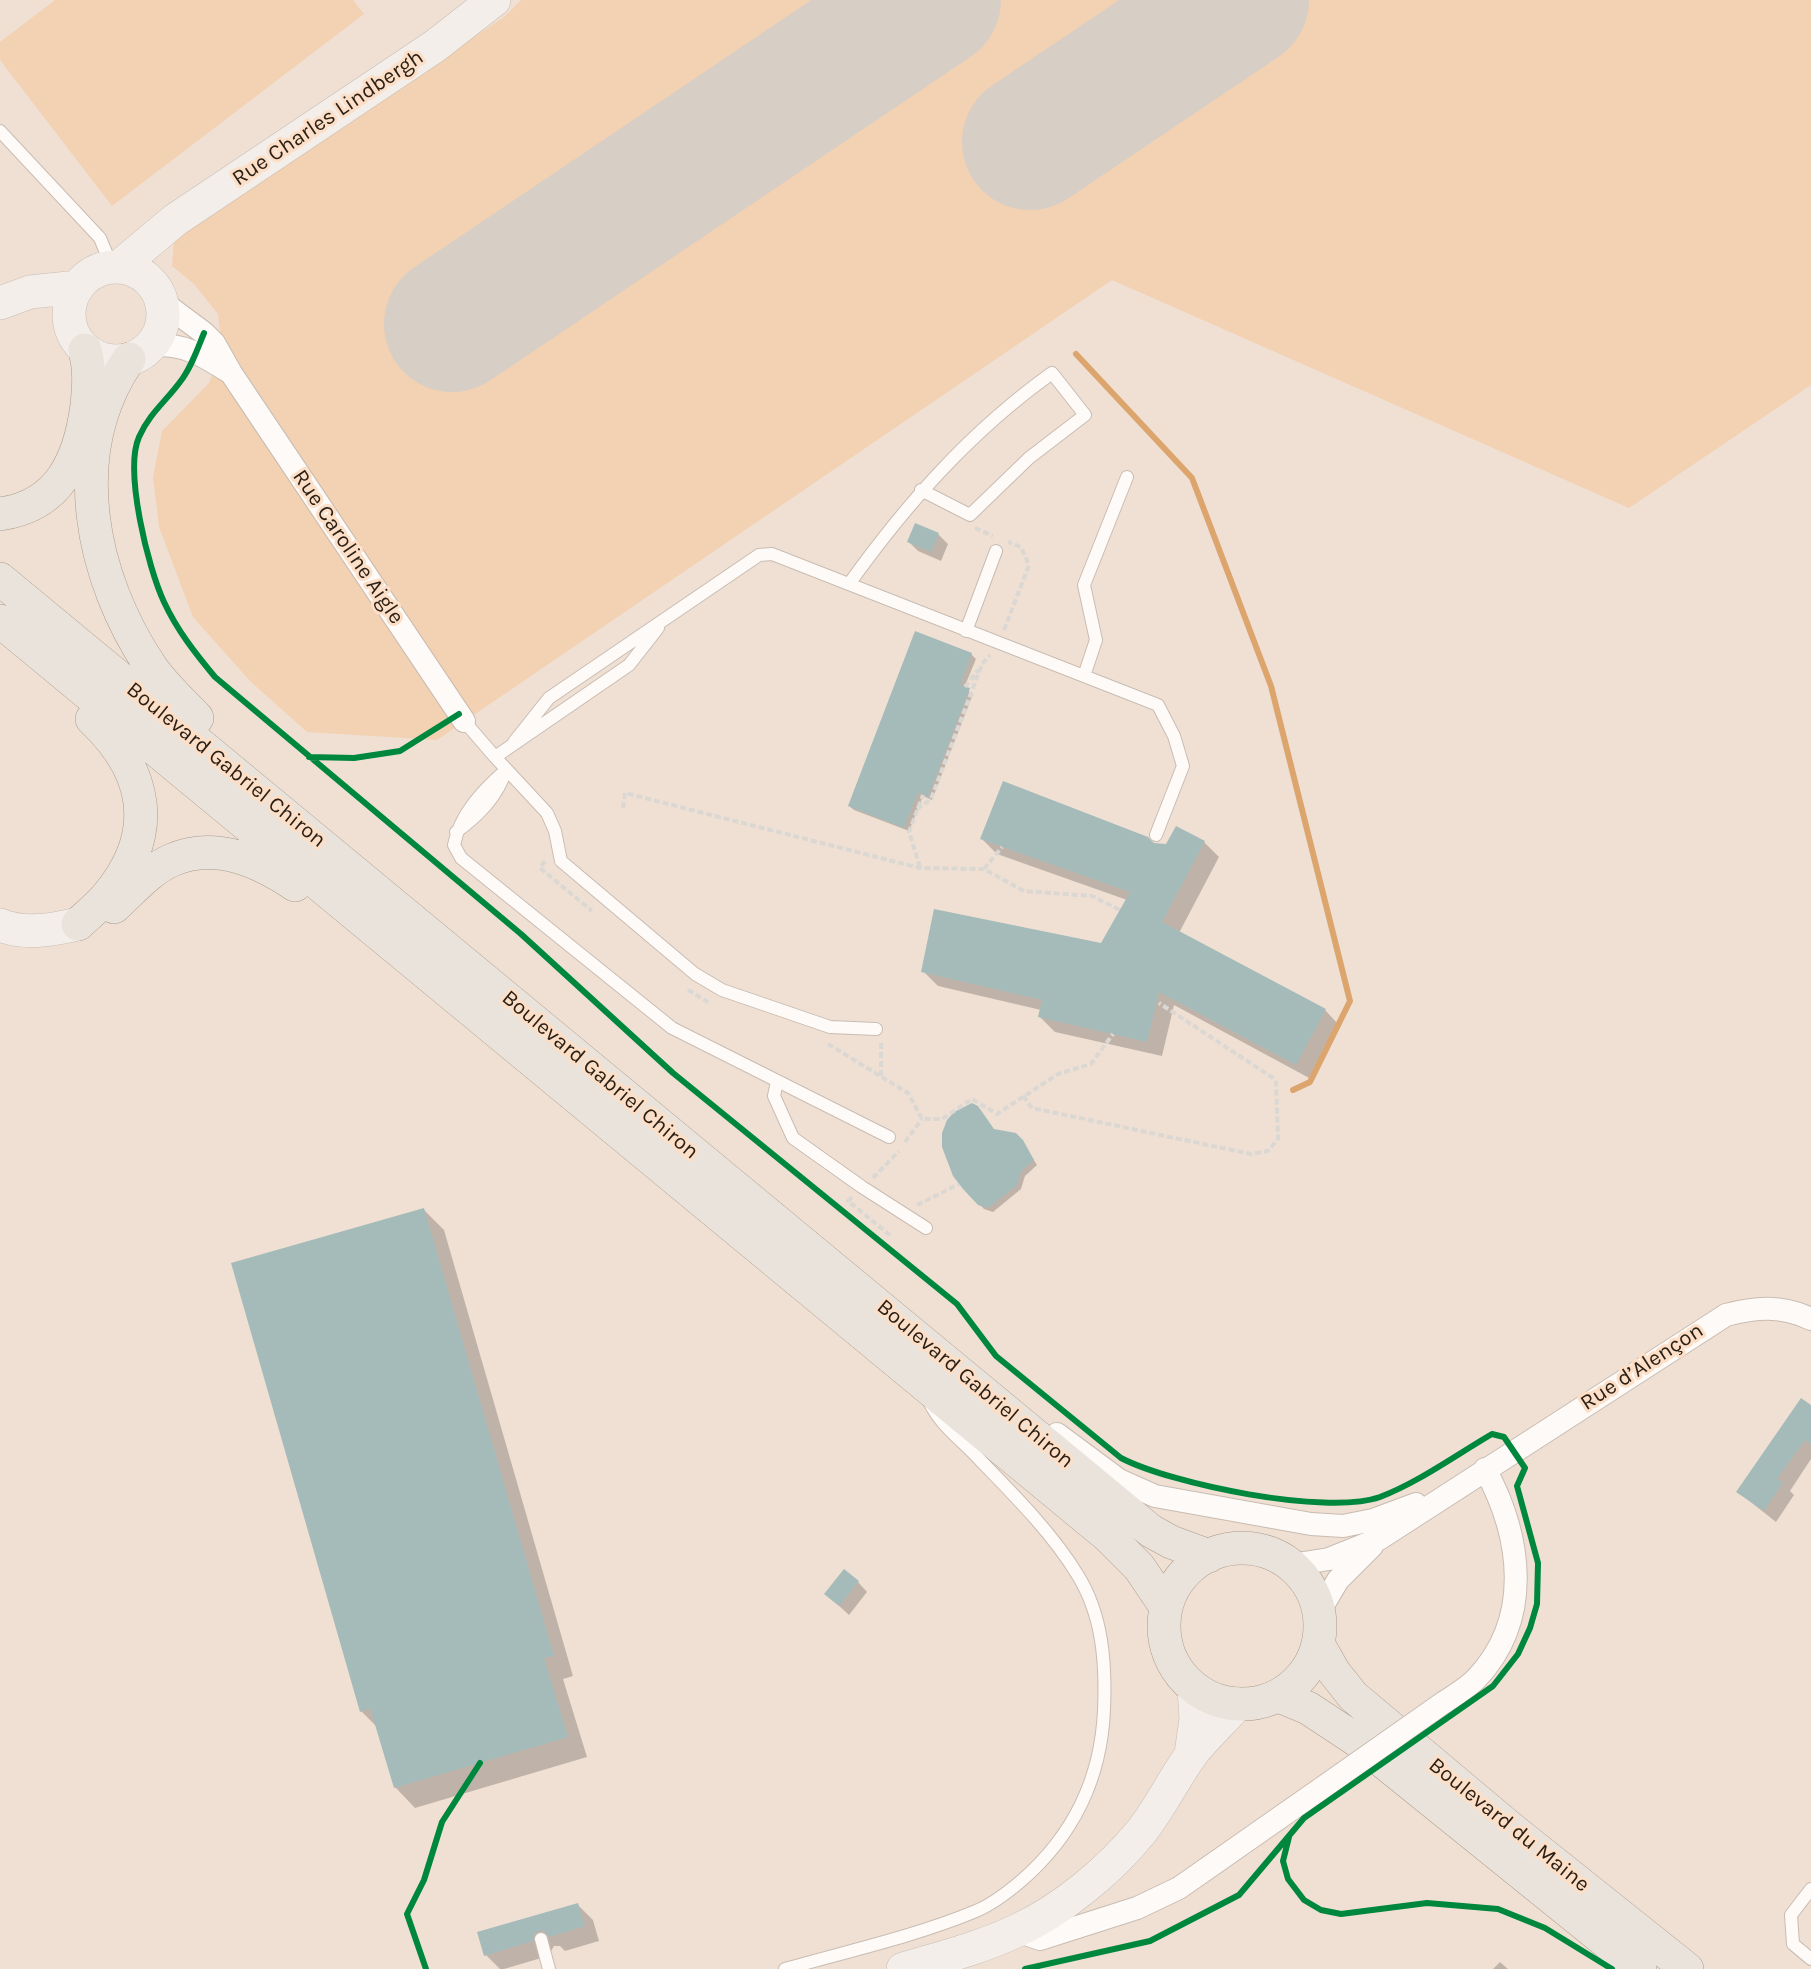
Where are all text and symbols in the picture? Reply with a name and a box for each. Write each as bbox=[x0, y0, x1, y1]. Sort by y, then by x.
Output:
street label: Rue Charles Lindbergh bbox=[227, 44, 429, 192]
street label: Rue Caroline Aigle bbox=[287, 465, 409, 629]
street label: Boulevard Gabriel Chiron bbox=[121, 676, 331, 854]
street label: Boulevard Gabriel Chiron bbox=[496, 985, 704, 1165]
street label: Boulevard Gabriel Chiron bbox=[871, 1294, 1079, 1474]
street label: Rue d’Alençon bbox=[1576, 1318, 1708, 1416]
street label: Boulevard du Maine bbox=[1423, 1752, 1595, 1898]

